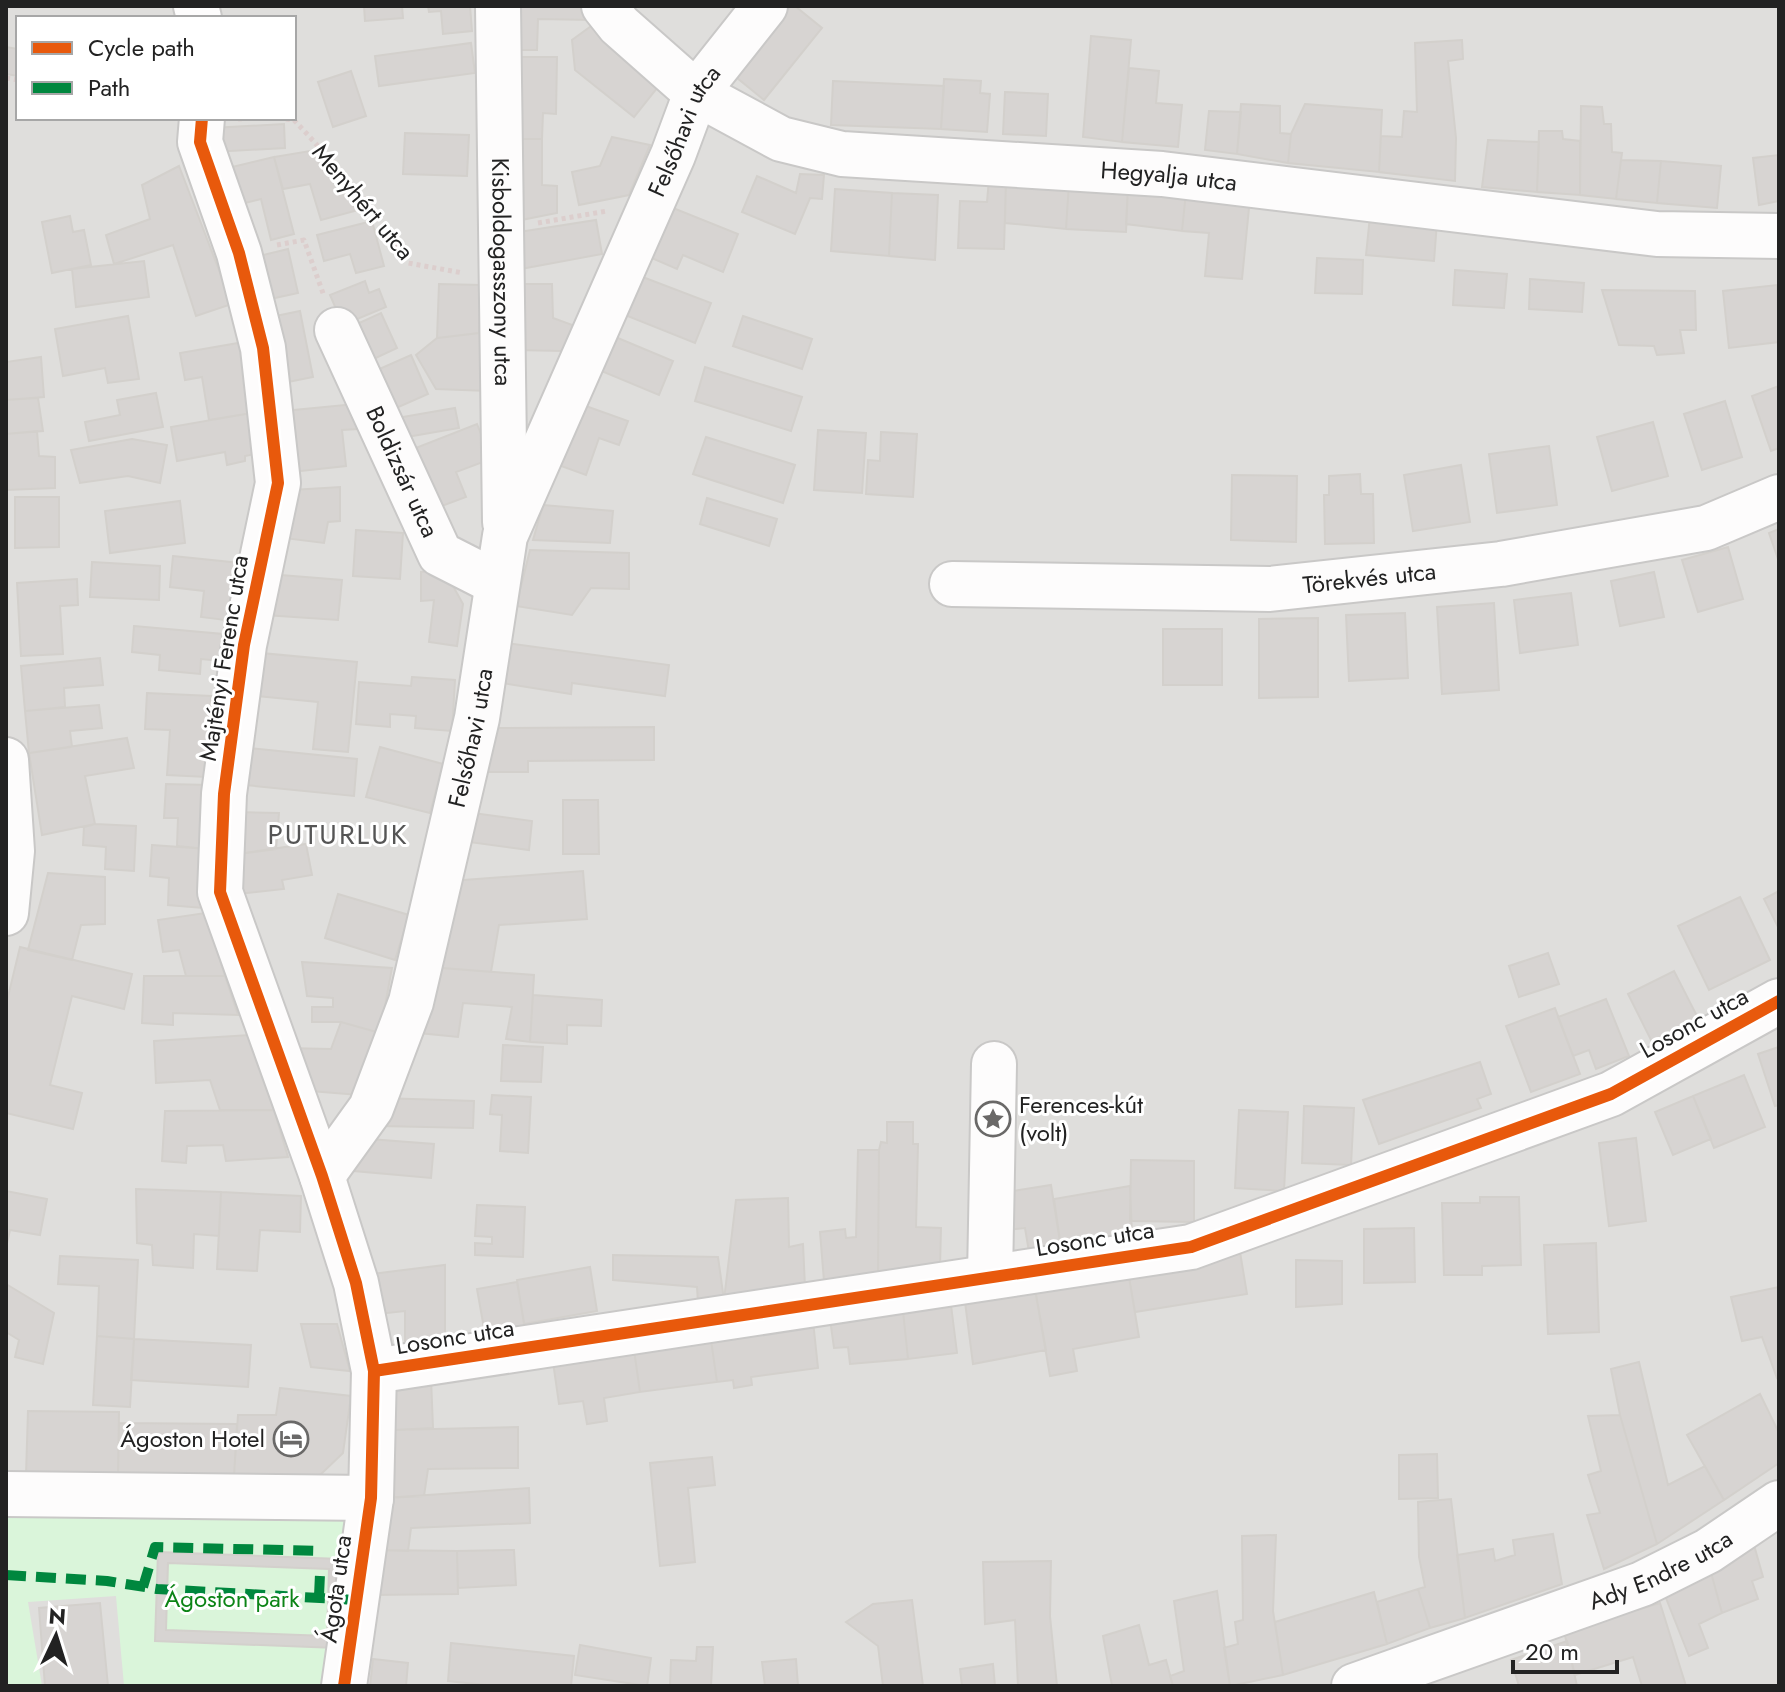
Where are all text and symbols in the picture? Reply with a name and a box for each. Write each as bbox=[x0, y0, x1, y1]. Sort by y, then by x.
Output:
legend bbox=[16, 16, 296, 120]
text: Cycle path bbox=[88, 30, 195, 65]
street label: Felsőhavi utca bbox=[639, 57, 729, 202]
text: Path bbox=[88, 70, 130, 105]
street label: Menyhért utca bbox=[304, 136, 423, 267]
street label: Hegyalja utca bbox=[1100, 152, 1239, 200]
street label: Kisboldogasszony utca bbox=[483, 157, 521, 387]
street label: Boldizsár utca bbox=[357, 400, 448, 543]
street label: Majtényi Ferenc utca bbox=[190, 552, 257, 763]
street label: Törekvés utca bbox=[1301, 553, 1438, 602]
street label: Felsőhavi utca bbox=[439, 666, 501, 811]
district label: PUTURLUK bbox=[267, 814, 409, 855]
street label: Losonc utca bbox=[1633, 978, 1754, 1067]
place label: Ferences-kút (volt) bbox=[1019, 1087, 1143, 1150]
place icon: Ferences-kút (volt) bbox=[974, 1100, 1012, 1138]
street label: Losonc utca bbox=[1033, 1212, 1157, 1265]
street label: Losonc utca bbox=[393, 1310, 517, 1363]
hotel icon: Ágoston Hotel bbox=[272, 1420, 310, 1458]
place label: Ágoston Hotel bbox=[120, 1421, 265, 1456]
street label: Ady Endre utca bbox=[1584, 1521, 1739, 1619]
street label: Ágota utca bbox=[311, 1533, 360, 1645]
park label: Ágoston park bbox=[165, 1581, 300, 1616]
north arrow bbox=[16, 1596, 96, 1676]
text: N bbox=[48, 1599, 67, 1633]
scale bar bbox=[1513, 1624, 1617, 1674]
text: 20 m bbox=[1525, 1634, 1579, 1669]

